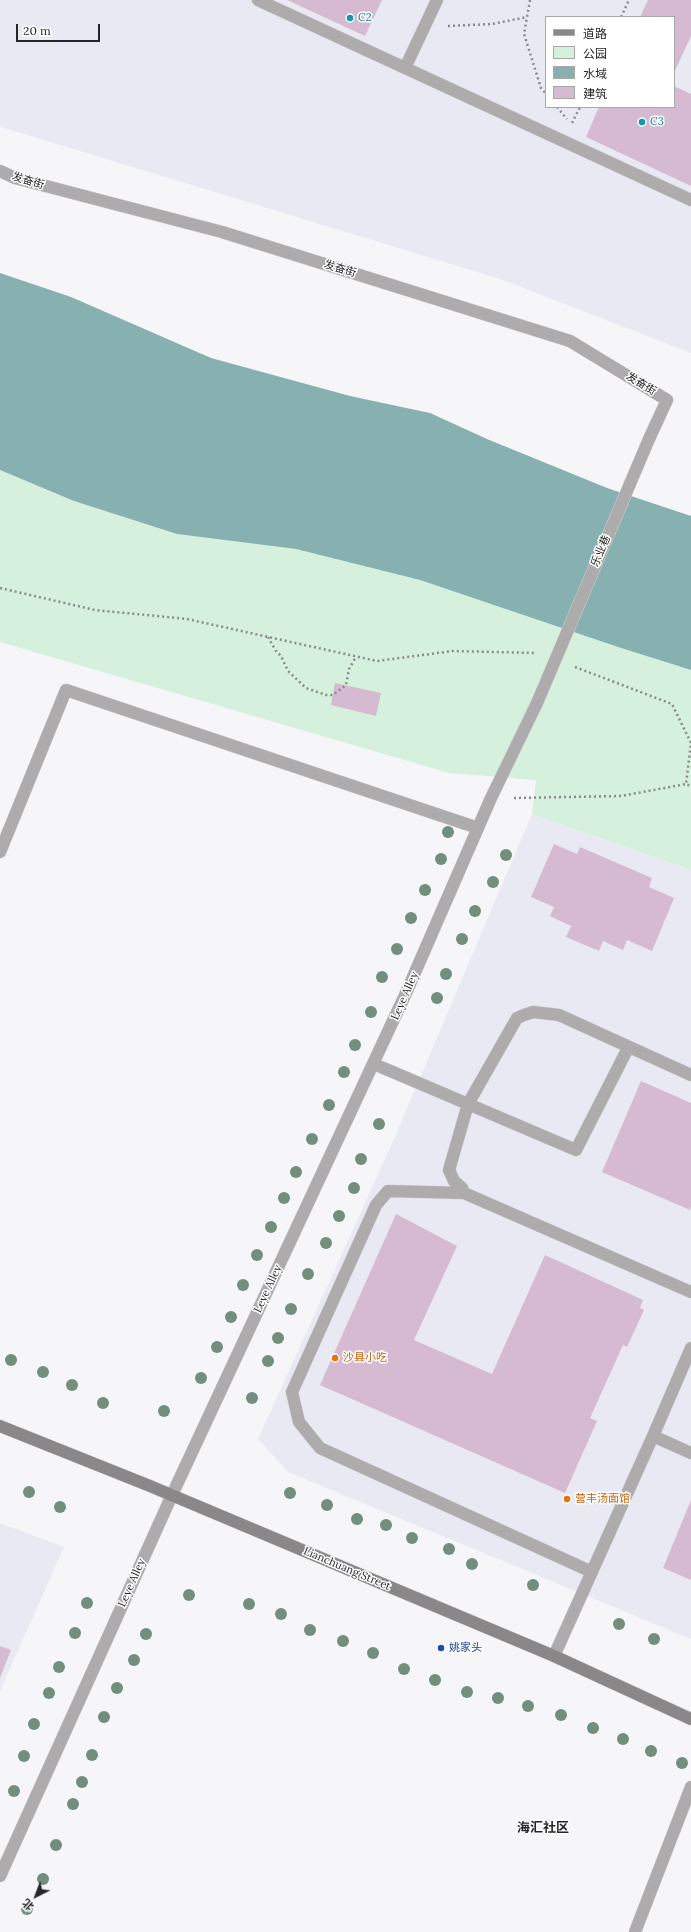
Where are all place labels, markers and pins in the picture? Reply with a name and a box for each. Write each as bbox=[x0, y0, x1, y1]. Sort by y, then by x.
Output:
place label: C2 bbox=[358, 11, 372, 25]
marker: C2 bbox=[345, 13, 355, 23]
place label: C3 bbox=[650, 115, 664, 129]
marker: C3 bbox=[637, 117, 647, 127]
place label: 沙县小吃 bbox=[343, 1351, 387, 1365]
marker: 沙县小吃 bbox=[330, 1353, 340, 1363]
place label: 营丰汤面馆 bbox=[575, 1492, 630, 1506]
marker: 营丰汤面馆 bbox=[562, 1494, 572, 1504]
place label: 姚家头 bbox=[449, 1641, 482, 1655]
marker: 姚家头 bbox=[436, 1643, 446, 1653]

